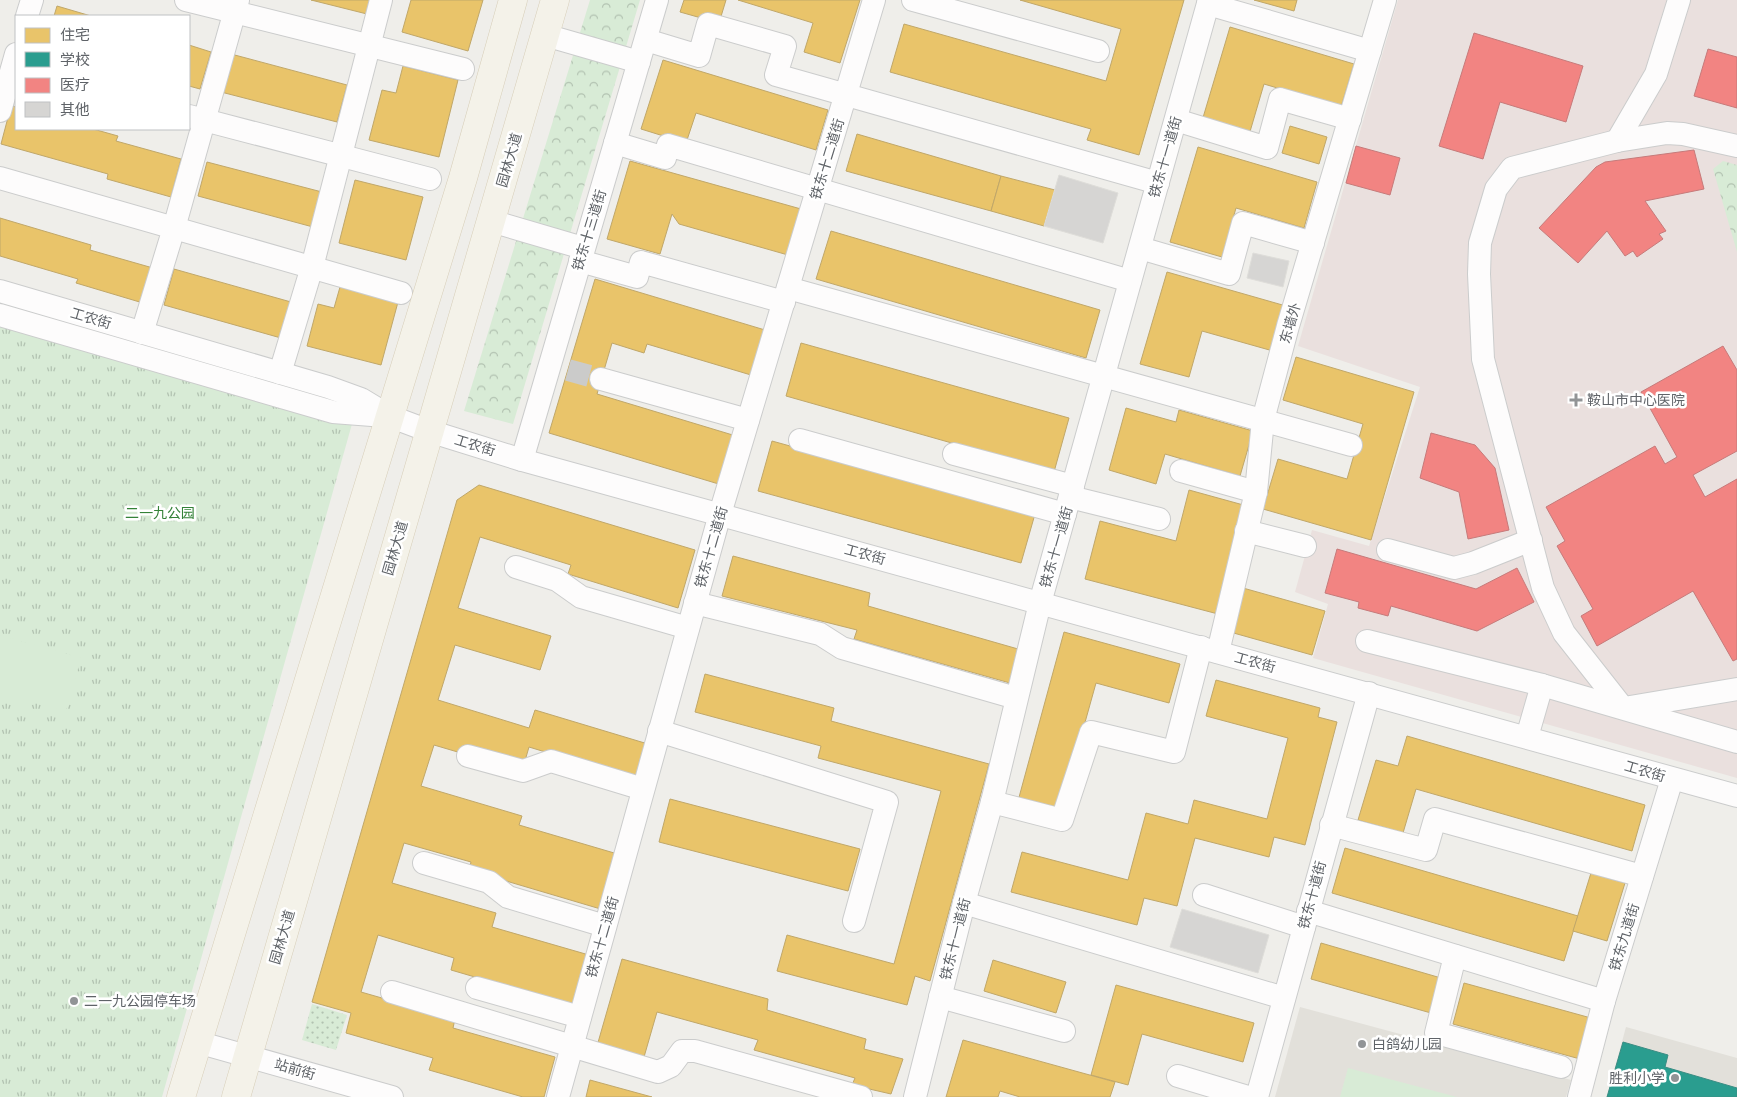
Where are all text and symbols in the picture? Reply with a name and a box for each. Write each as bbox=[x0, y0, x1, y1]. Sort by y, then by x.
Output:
legend bbox=[15, 15, 190, 130]
text: 住宅 bbox=[60, 24, 90, 45]
text: 学校 bbox=[60, 49, 90, 70]
text: 医疗 bbox=[60, 74, 90, 95]
text: 其他 bbox=[60, 99, 90, 120]
street label: 铁东十一道街 bbox=[1145, 114, 1185, 200]
street label: 铁东十二道街 bbox=[806, 116, 848, 202]
street label: 园林大道 bbox=[493, 131, 525, 189]
street label: 铁东十三道街 bbox=[568, 187, 610, 273]
street label: 东墙外 bbox=[1276, 300, 1304, 346]
street label: 工农街 bbox=[68, 304, 114, 332]
place label: 鞍山市中心医院 bbox=[1587, 391, 1685, 409]
marker: 鞍山市中心医院 bbox=[1569, 393, 1583, 407]
street label: 工农街 bbox=[452, 430, 498, 460]
park label: 二一九公园 bbox=[125, 504, 195, 522]
street label: 铁东十二道街 bbox=[691, 504, 731, 590]
street label: 铁东十一道街 bbox=[1036, 504, 1076, 590]
street label: 园林大道 bbox=[379, 519, 411, 577]
street label: 工农街 bbox=[842, 540, 888, 568]
street label: 工农街 bbox=[1232, 648, 1278, 676]
street label: 工农街 bbox=[1622, 757, 1668, 785]
street label: 铁东十道街 bbox=[1294, 859, 1330, 931]
street label: 铁东十二道街 bbox=[582, 894, 622, 980]
street label: 铁东十一道街 bbox=[936, 896, 974, 982]
street label: 铁东九道街 bbox=[1605, 901, 1643, 973]
street label: 园林大道 bbox=[266, 908, 298, 966]
place label: 二一九公园停车场 bbox=[84, 992, 196, 1010]
marker: 二一九公园停车场 bbox=[68, 995, 80, 1007]
place label: 白鸽幼儿园 bbox=[1372, 1035, 1442, 1053]
marker: 白鸽幼儿园 bbox=[1356, 1038, 1368, 1050]
street label: 站前街 bbox=[272, 1055, 318, 1083]
place label: 胜利小学 bbox=[1609, 1069, 1665, 1087]
marker: 胜利小学 bbox=[1669, 1072, 1681, 1084]

